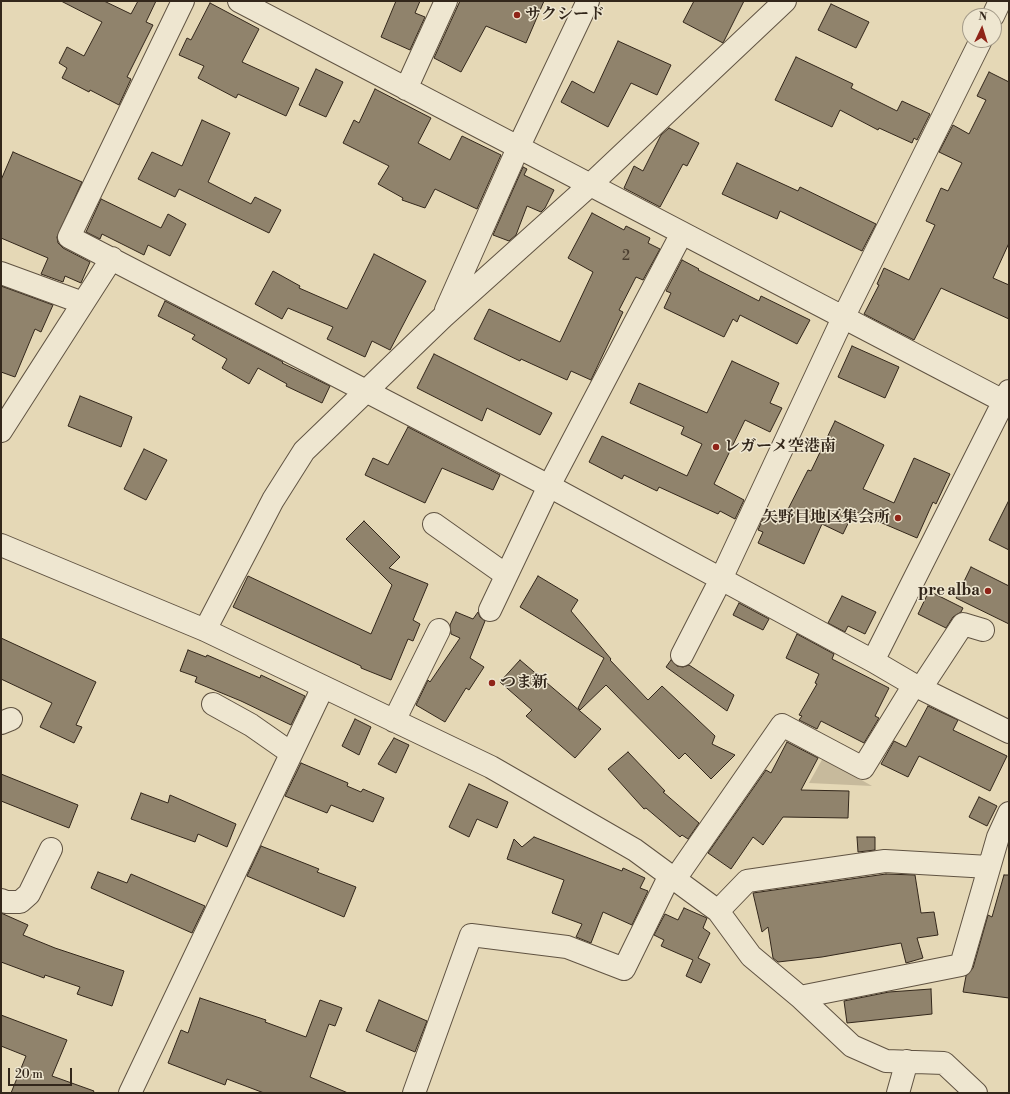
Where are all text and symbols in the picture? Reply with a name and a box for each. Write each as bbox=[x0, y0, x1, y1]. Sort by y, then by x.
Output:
place label: サクシード bbox=[525, 5, 605, 25]
north arrow bbox=[962, 8, 1002, 48]
marker: サクシード bbox=[512, 10, 522, 20]
text: N bbox=[978, 10, 988, 24]
house number: 2 bbox=[622, 249, 630, 265]
place label: レガーメ空港南 bbox=[724, 437, 836, 457]
marker: レガーメ空港南 bbox=[711, 442, 721, 452]
place label: 矢野目地区集会所 bbox=[762, 508, 890, 528]
marker: 矢野目地区集会所 bbox=[893, 513, 903, 523]
place label: pre alba bbox=[918, 581, 980, 601]
marker: pre alba bbox=[983, 586, 993, 596]
place label: つま新 bbox=[500, 673, 548, 693]
marker: つま新 bbox=[487, 678, 497, 688]
scale bar bbox=[10, 1060, 74, 1086]
text: 20 m bbox=[15, 1067, 43, 1082]

